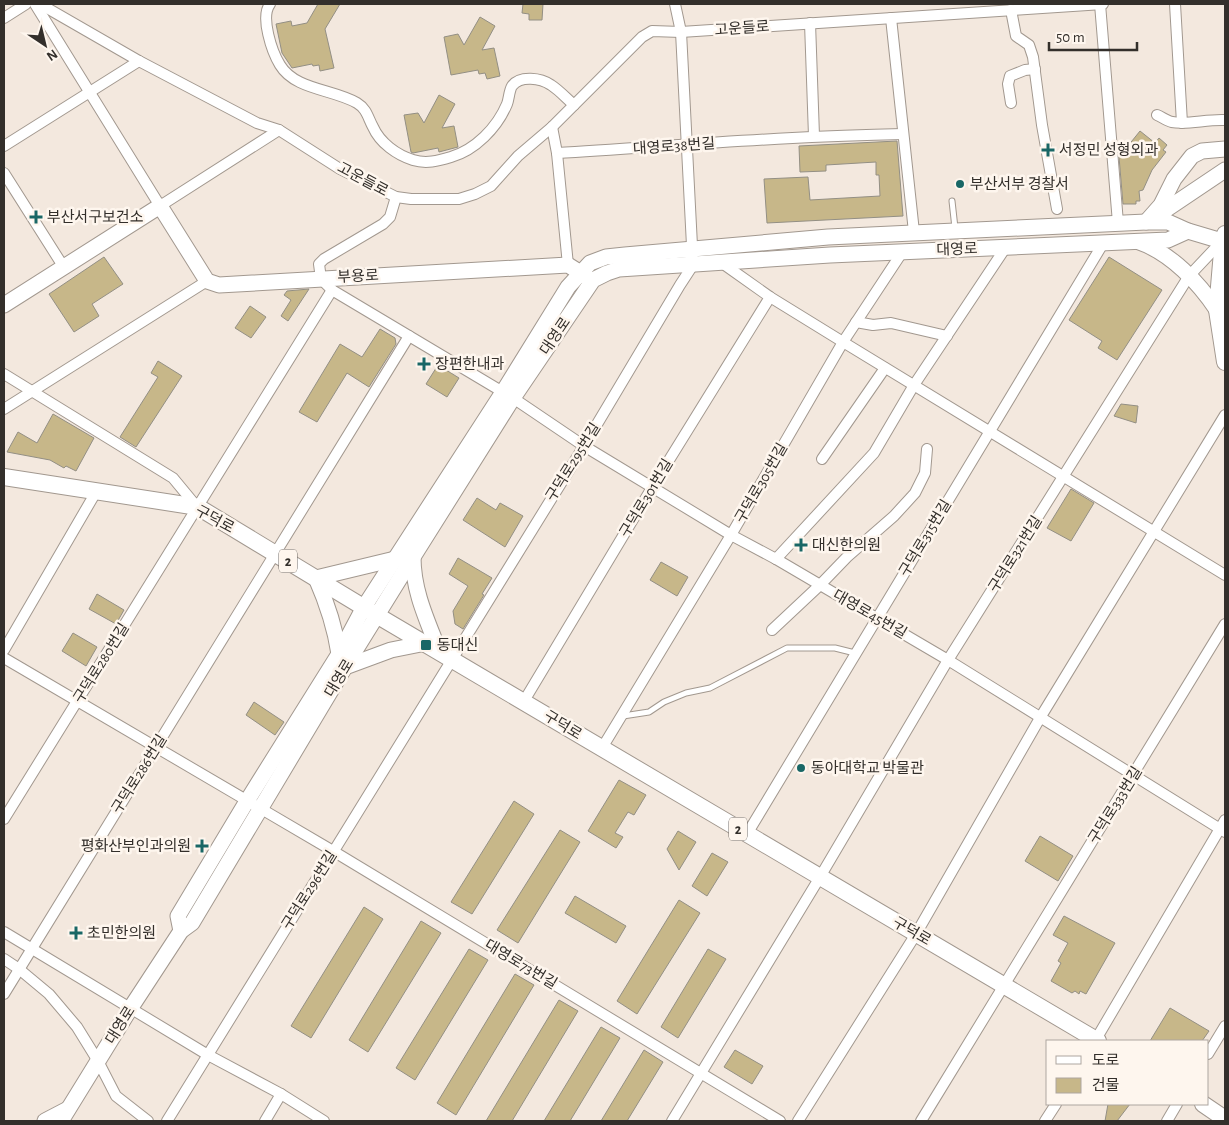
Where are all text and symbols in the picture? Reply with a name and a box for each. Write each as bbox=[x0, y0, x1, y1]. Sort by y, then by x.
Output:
street label: 고운들로 bbox=[714, 19, 770, 38]
north arrow bbox=[20, 20, 70, 70]
scale bar bbox=[1049, 20, 1136, 52]
text: 50 m bbox=[1056, 30, 1085, 45]
text: N bbox=[44, 46, 60, 63]
street label: 대영로38번길 bbox=[632, 135, 716, 157]
place label: 서정민 성형외과 bbox=[1059, 142, 1158, 158]
marker: 서정민 성형외과 bbox=[1041, 143, 1055, 157]
street label: 고운들로 bbox=[335, 160, 391, 199]
place label: 부산서부 경찰서 bbox=[970, 176, 1069, 192]
marker: 부산서부 경찰서 bbox=[954, 178, 966, 190]
place label: 부산서구보건소 bbox=[47, 209, 144, 225]
marker: 부산서구보건소 bbox=[29, 210, 43, 224]
street label: 대영로 bbox=[936, 240, 978, 258]
street label: 부용로 bbox=[337, 268, 379, 285]
street label: 대영로 bbox=[537, 314, 573, 358]
place label: 장편한내과 bbox=[435, 356, 504, 372]
marker: 장편한내과 bbox=[417, 357, 431, 371]
street label: 구덕로295번길 bbox=[543, 420, 603, 504]
street label: 구덕로305번길 bbox=[732, 440, 790, 526]
street label: 구덕로301번길 bbox=[616, 456, 676, 540]
street label: 구덕로315번길 bbox=[896, 497, 954, 579]
street label: 구덕로 bbox=[193, 502, 237, 536]
street label: 구덕로321번길 bbox=[985, 513, 1045, 595]
place label: 대신한의원 bbox=[812, 537, 881, 553]
marker: 대신한의원 bbox=[794, 538, 808, 552]
road number: 2 bbox=[279, 550, 297, 572]
street label: 대영로45번길 bbox=[830, 586, 910, 642]
street label: 구덕로280번길 bbox=[70, 620, 132, 706]
place label: 동대신 bbox=[437, 637, 478, 653]
marker: 동대신 bbox=[419, 638, 433, 652]
street label: 대영로 bbox=[321, 656, 357, 700]
street label: 구덕로 bbox=[541, 707, 585, 743]
street label: 구덕로286번길 bbox=[108, 732, 170, 816]
place label: 동아대학교 박물관 bbox=[811, 759, 924, 776]
marker: 동아대학교 박물관 bbox=[795, 762, 807, 774]
street label: 구덕로333번길 bbox=[1085, 764, 1145, 846]
road number: 2 bbox=[729, 818, 747, 841]
place label: 평화산부인과의원 bbox=[81, 838, 191, 854]
marker: 평화산부인과의원 bbox=[195, 839, 209, 853]
street label: 구덕로296번길 bbox=[278, 848, 340, 932]
street label: 구덕로 bbox=[890, 914, 934, 948]
place label: 초민한의원 bbox=[87, 925, 156, 941]
marker: 초민한의원 bbox=[69, 926, 83, 940]
street label: 대영로73번길 bbox=[482, 936, 560, 992]
street label: 대영로 bbox=[102, 1003, 138, 1047]
legend bbox=[1046, 1040, 1209, 1105]
text: 도로 bbox=[1092, 1053, 1120, 1068]
text: 건물 bbox=[1092, 1077, 1120, 1093]

